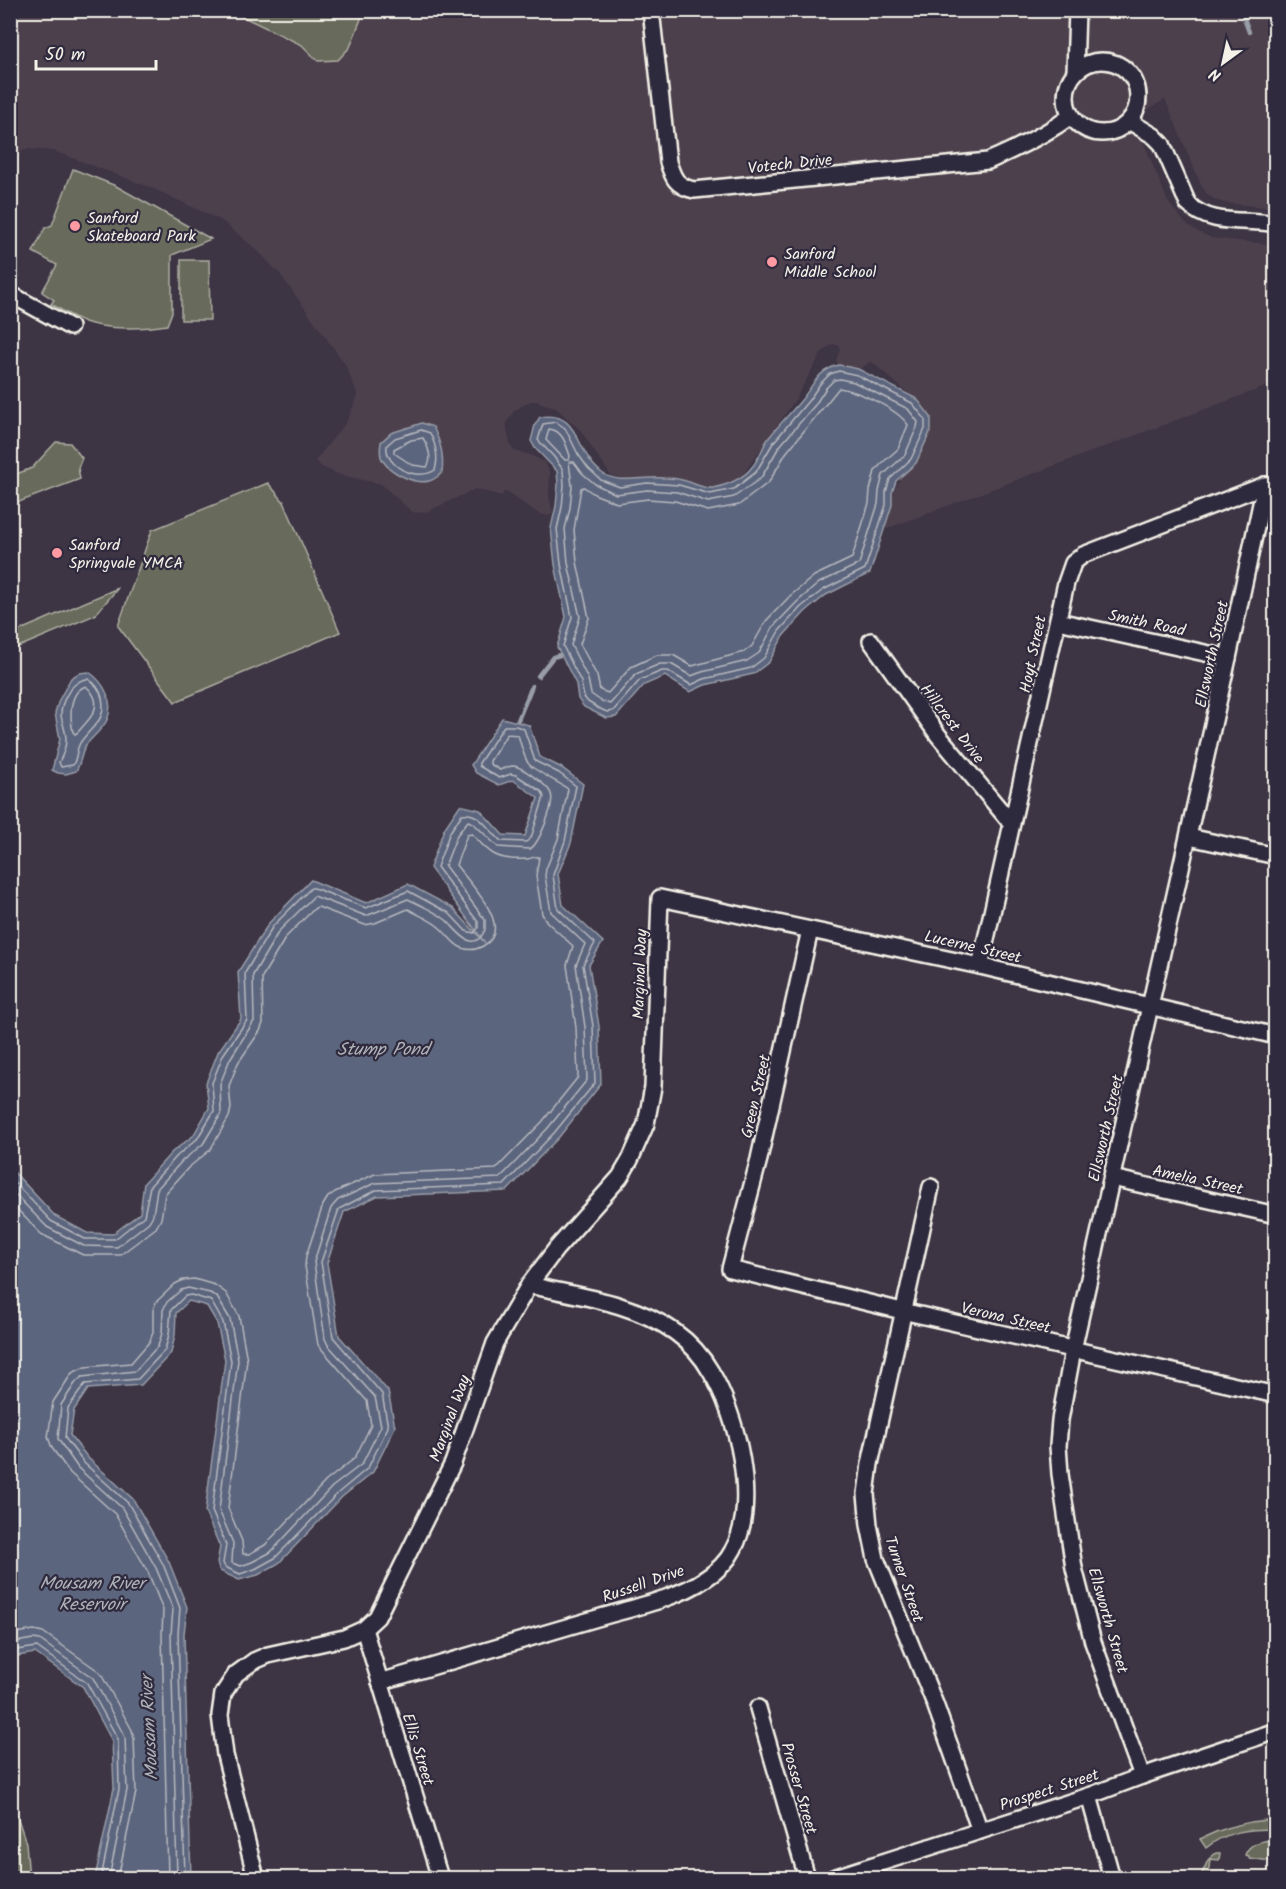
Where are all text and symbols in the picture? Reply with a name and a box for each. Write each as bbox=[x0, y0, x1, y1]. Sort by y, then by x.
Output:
scale bar bbox=[36, 33, 156, 71]
north arrow bbox=[1193, 33, 1253, 93]
text: 50 m bbox=[45, 41, 85, 70]
text: N bbox=[1205, 61, 1227, 88]
street label: Votech Drive bbox=[747, 148, 834, 181]
place label: Sanford Skateboard Park bbox=[87, 206, 196, 249]
marker: Sanford Skateboard Park bbox=[68, 219, 82, 233]
place label: Sanford Middle School bbox=[784, 242, 877, 285]
marker: Sanford Middle School bbox=[765, 255, 779, 269]
place label: Sanford Springvale YMCA bbox=[69, 533, 184, 576]
marker: Sanford Springvale YMCA bbox=[50, 546, 64, 560]
street label: Ellsworth Street bbox=[1189, 598, 1236, 710]
street label: Smith Road bbox=[1106, 603, 1189, 644]
street label: Hoyt Street bbox=[1013, 612, 1054, 695]
street label: Hillcrest Drive bbox=[913, 679, 990, 769]
street label: Lucerne Street bbox=[922, 924, 1024, 971]
street label: Marginal Way bbox=[626, 928, 655, 1020]
water label: Stump Pond bbox=[337, 1036, 433, 1065]
street label: Green Street bbox=[735, 1051, 778, 1141]
street label: Ellsworth Street bbox=[1082, 1072, 1131, 1184]
street label: Amelia Street bbox=[1150, 1159, 1246, 1202]
street label: Verona Street bbox=[958, 1296, 1054, 1341]
street label: Marginal Way bbox=[423, 1371, 478, 1465]
street label: Turner Street bbox=[877, 1533, 930, 1627]
street label: Russell Drive bbox=[599, 1559, 688, 1610]
street label: Ellsworth Street bbox=[1081, 1565, 1135, 1677]
water label: Mousam River Reservoir bbox=[39, 1570, 149, 1620]
water label: Mousam River bbox=[133, 1671, 168, 1781]
street label: Ellis Street bbox=[395, 1710, 441, 1790]
street label: Prosser Street bbox=[774, 1740, 824, 1838]
street label: Prospect Street bbox=[997, 1762, 1103, 1818]

